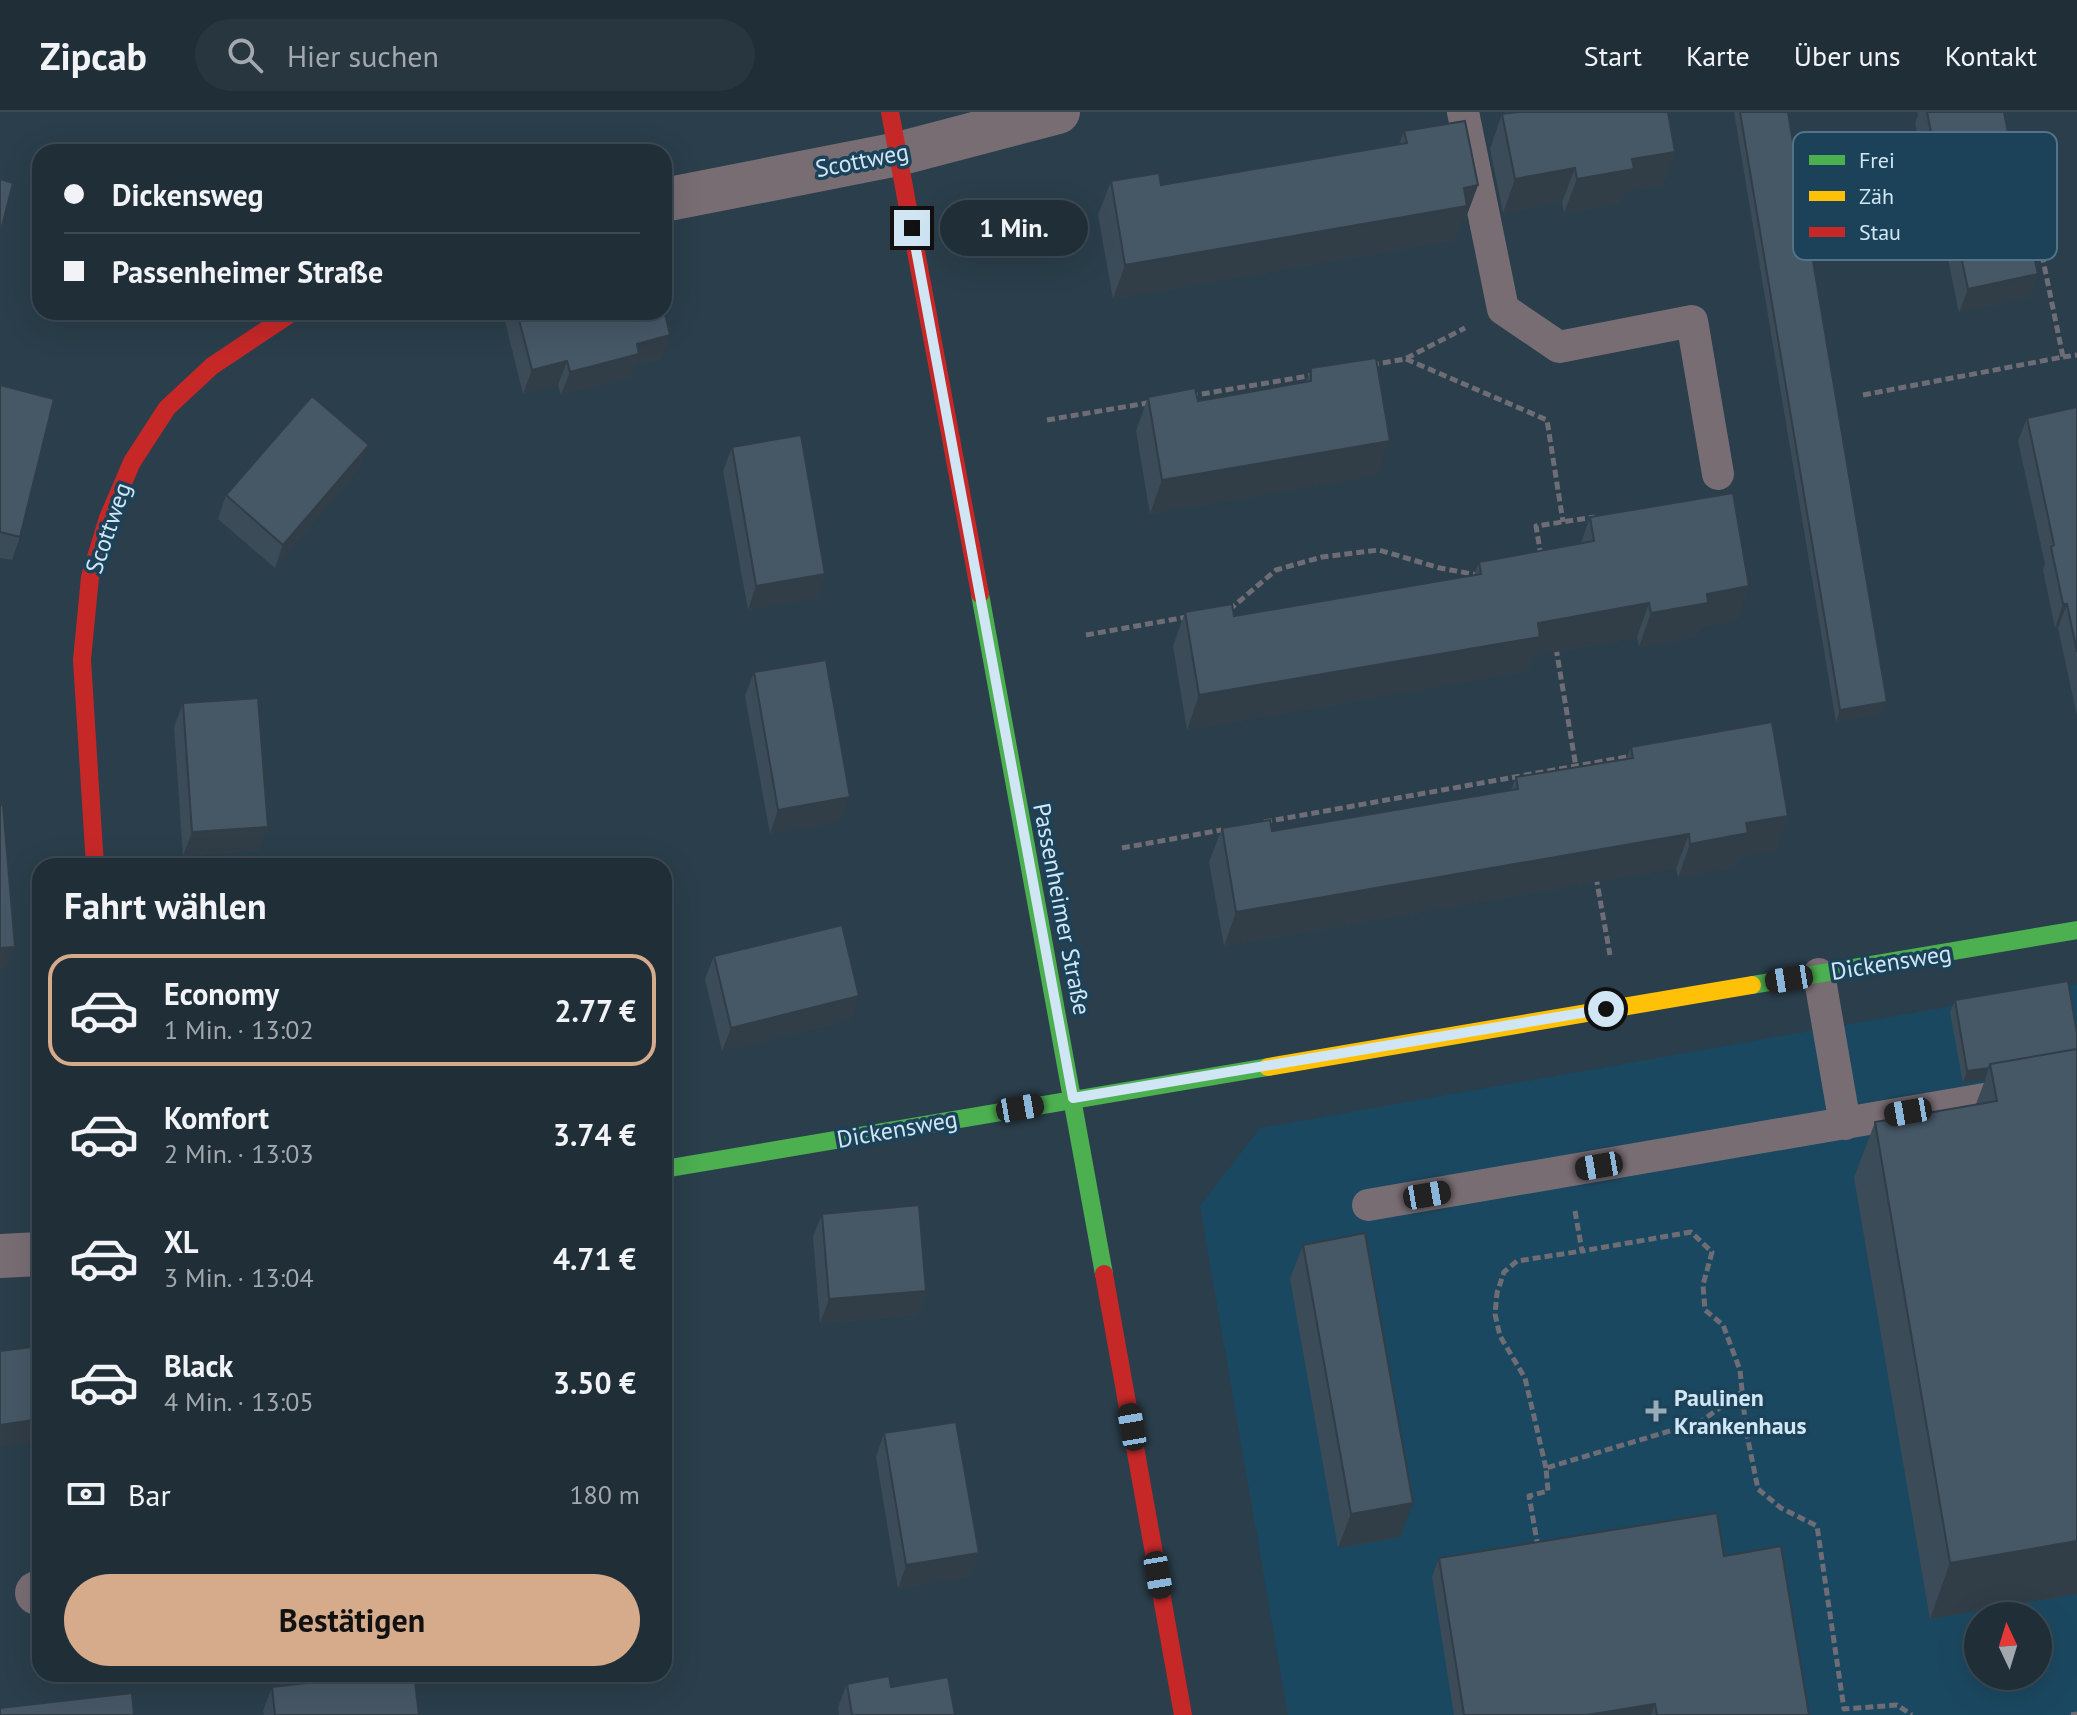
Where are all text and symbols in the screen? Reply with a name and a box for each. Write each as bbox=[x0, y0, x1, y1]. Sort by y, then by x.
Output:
search box bbox=[195, 19, 755, 91]
text: Zipcab bbox=[40, 31, 147, 80]
icon: search bbox=[223, 33, 267, 77]
text: Hier suchen bbox=[287, 36, 439, 75]
text: Start bbox=[1584, 37, 1642, 74]
text: Karte bbox=[1686, 37, 1750, 74]
text: Über uns bbox=[1794, 37, 1901, 74]
text: Kontakt bbox=[1945, 37, 2037, 74]
legend bbox=[1793, 132, 2057, 260]
street label: Scottweg bbox=[813, 136, 911, 184]
text: Frei bbox=[1859, 146, 1895, 174]
text: Dickensweg bbox=[112, 175, 264, 214]
text: Zäh bbox=[1859, 182, 1894, 210]
callout: 1 Min. bbox=[940, 200, 1088, 256]
route end bbox=[894, 210, 930, 246]
text: 1 Min. bbox=[979, 211, 1049, 244]
text: Stau bbox=[1859, 218, 1901, 246]
text: Passenheimer Straße bbox=[112, 252, 383, 291]
street label: Scottweg bbox=[78, 478, 138, 578]
street label: Passenheimer Straße bbox=[1026, 800, 1098, 1018]
text: Fahrt wählen bbox=[64, 882, 267, 929]
street label: Dickensweg bbox=[1828, 937, 1954, 987]
car bbox=[1763, 963, 1815, 995]
icon: car bbox=[68, 974, 140, 1046]
text: Economy bbox=[164, 974, 279, 1013]
text: 2.77 € bbox=[555, 991, 636, 1030]
route start bbox=[1588, 991, 1624, 1027]
text: 1 Min. · 13:02 bbox=[164, 1013, 314, 1046]
car bbox=[994, 1092, 1046, 1124]
car bbox=[1882, 1096, 1934, 1128]
icon: car bbox=[68, 1098, 140, 1170]
text: Komfort bbox=[164, 1098, 269, 1137]
street label: Dickensweg bbox=[834, 1103, 960, 1155]
text: 3.74 € bbox=[553, 1115, 636, 1154]
text: 2 Min. · 13:03 bbox=[164, 1137, 314, 1170]
car bbox=[1573, 1150, 1625, 1182]
car bbox=[1401, 1179, 1453, 1211]
icon: car bbox=[68, 1222, 140, 1294]
text: XL bbox=[164, 1222, 198, 1261]
text: 4.71 € bbox=[553, 1239, 636, 1278]
text: 3 Min. · 13:04 bbox=[164, 1261, 314, 1294]
icon: car bbox=[68, 1346, 140, 1418]
text: Black bbox=[164, 1346, 233, 1385]
text: 3.50 € bbox=[553, 1363, 636, 1402]
place label: Paulinen Krankenhaus bbox=[1674, 1382, 1807, 1441]
text: 4 Min. · 13:05 bbox=[164, 1385, 314, 1418]
marker: Paulinen Krankenhaus bbox=[1645, 1400, 1667, 1422]
car bbox=[1116, 1401, 1148, 1453]
icon: cash bbox=[64, 1472, 108, 1516]
text: Bar bbox=[128, 1475, 171, 1514]
text: 180 m bbox=[569, 1478, 640, 1511]
car bbox=[1142, 1549, 1174, 1601]
button: Bestätigen bbox=[64, 1574, 640, 1666]
north arrow bbox=[1964, 1602, 2052, 1690]
map controls bbox=[1964, 1602, 2052, 1690]

